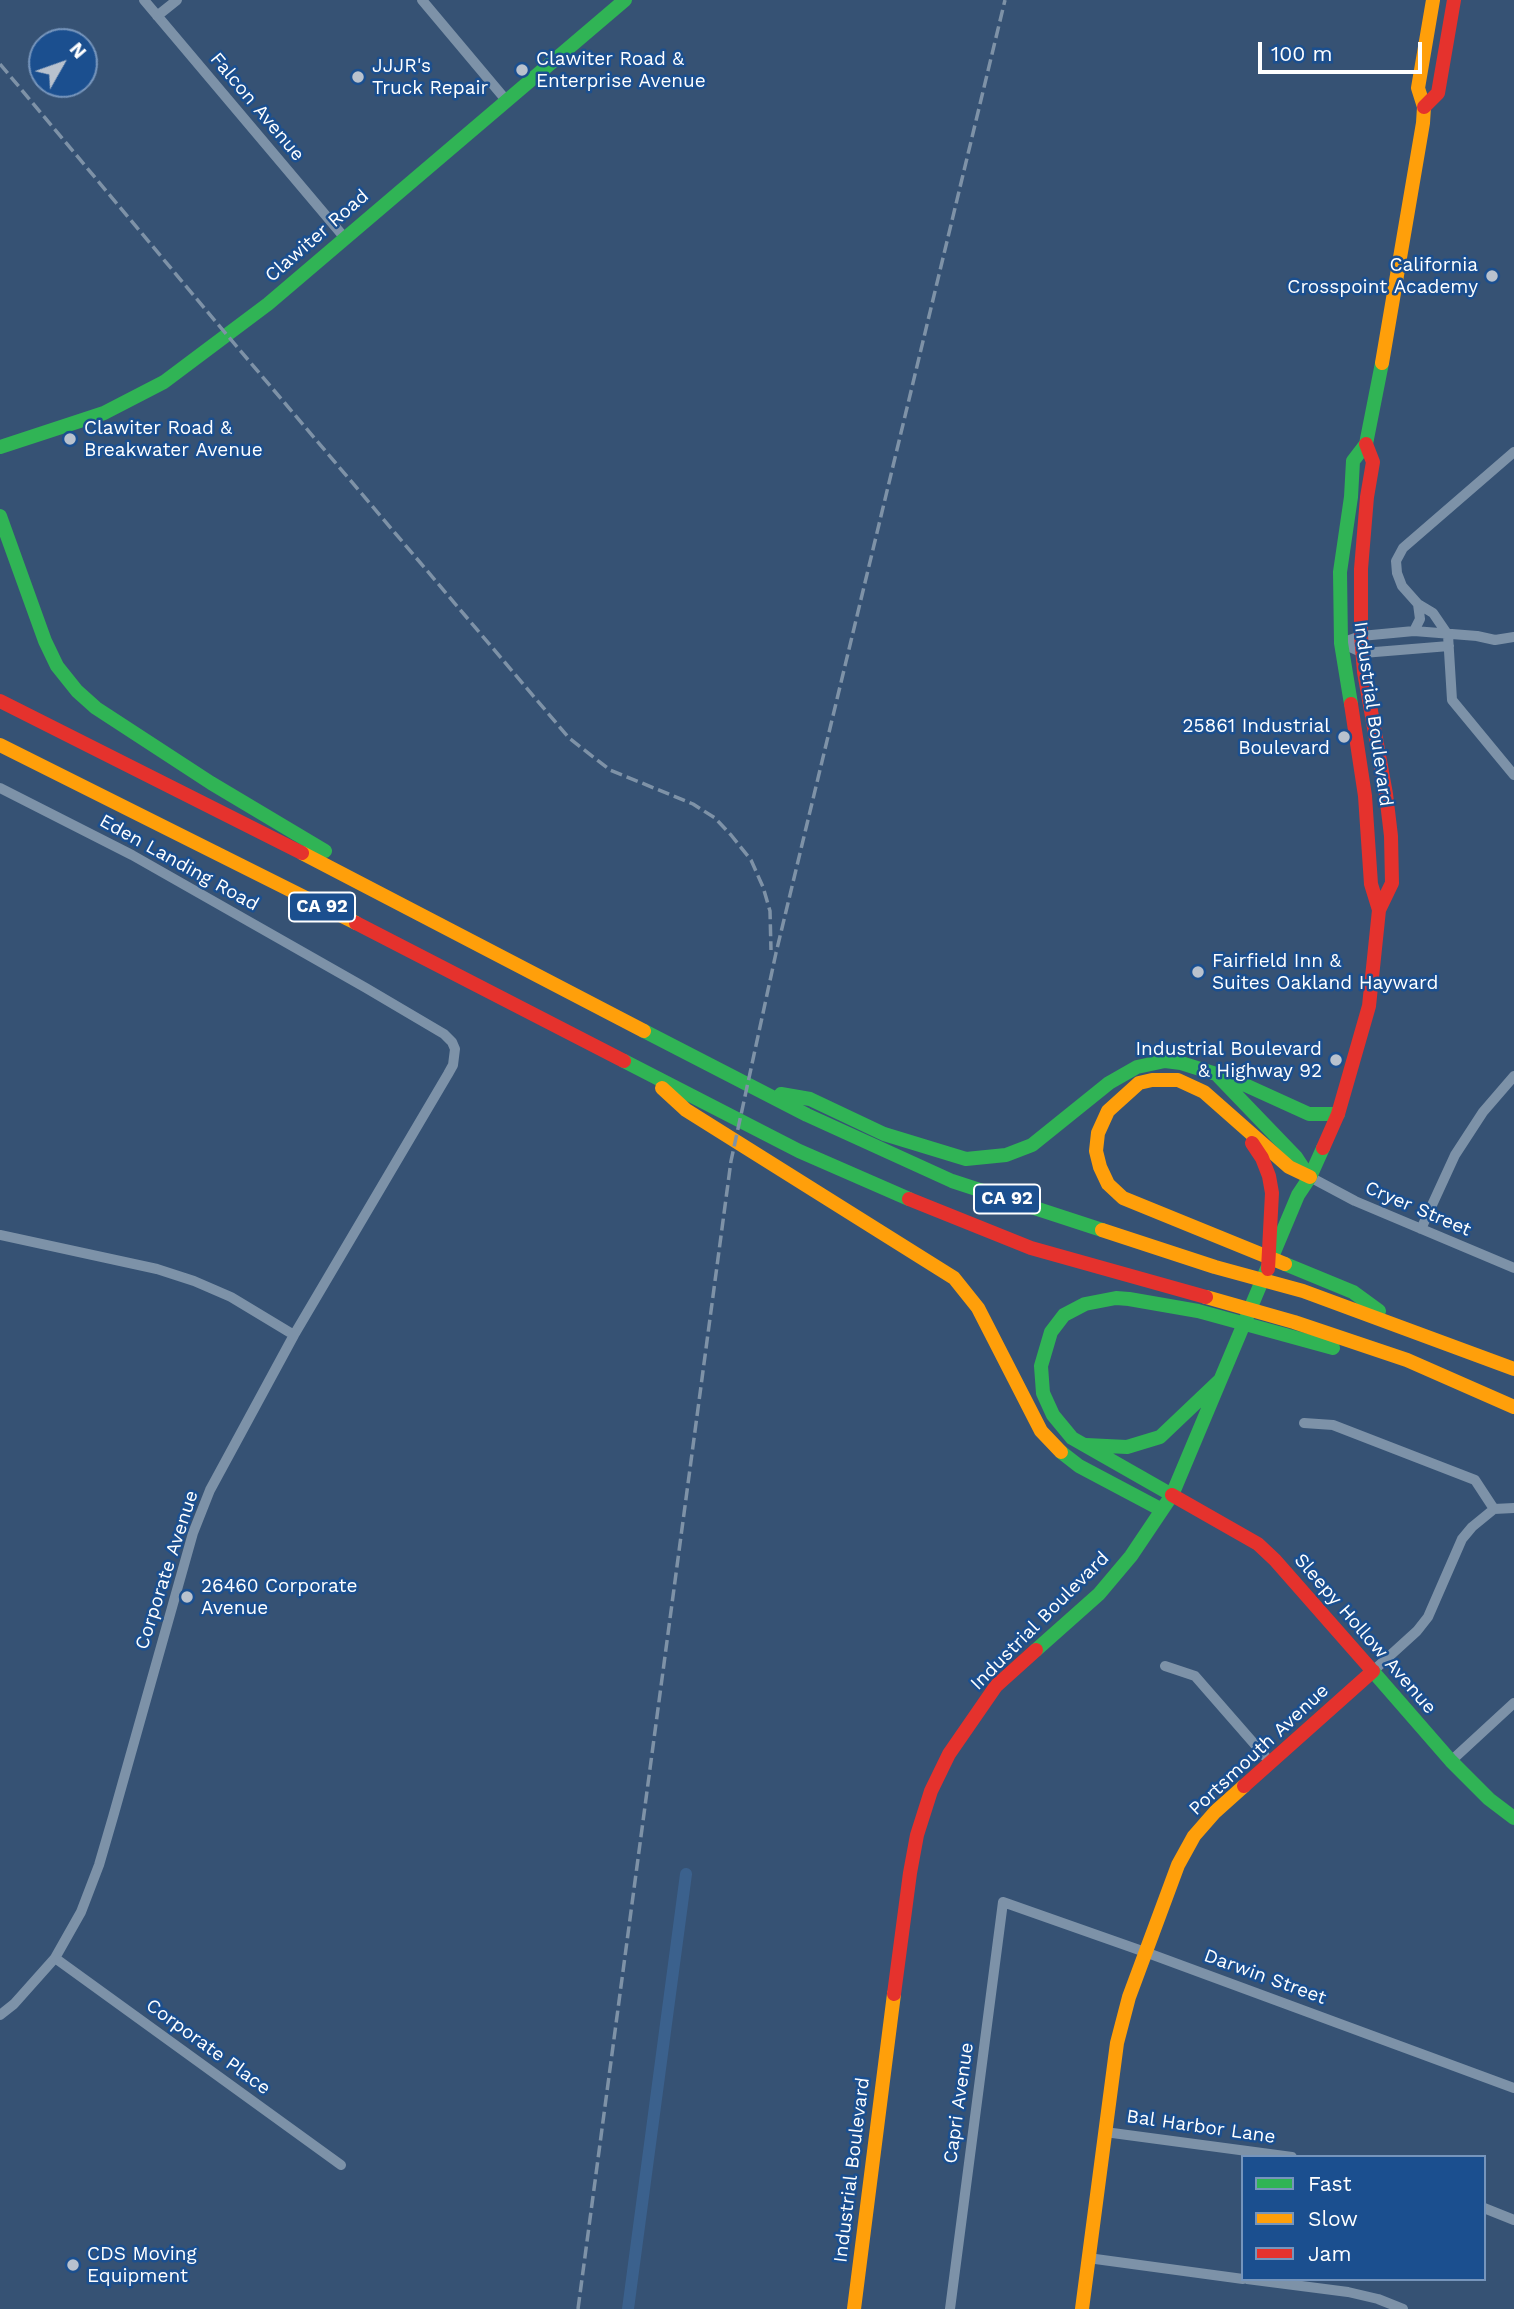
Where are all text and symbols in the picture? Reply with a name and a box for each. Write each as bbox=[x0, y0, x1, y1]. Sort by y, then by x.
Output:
north arrow bbox=[28, 28, 98, 98]
scale bar bbox=[1262, 28, 1426, 72]
text: N bbox=[65, 38, 91, 63]
text: 100 m bbox=[1271, 41, 1333, 66]
street label: Falcon Avenue bbox=[205, 48, 309, 166]
place label: Clawiter Road & Enterprise Avenue bbox=[536, 48, 706, 92]
place label: JJJR's Truck Repair bbox=[372, 55, 488, 99]
marker: Clawiter Road & Enterprise Avenue bbox=[514, 62, 530, 78]
marker: JJJR's Truck Repair bbox=[350, 69, 366, 85]
street label: Clawiter Road bbox=[261, 185, 373, 287]
place label: California Crosspoint Academy bbox=[1287, 254, 1478, 298]
marker: California Crosspoint Academy bbox=[1484, 268, 1500, 284]
place label: Clawiter Road & Breakwater Avenue bbox=[84, 417, 263, 461]
marker: Clawiter Road & Breakwater Avenue bbox=[62, 431, 78, 447]
street label: Industrial Boulevard bbox=[1349, 620, 1397, 808]
place label: 25861 Industrial Boulevard bbox=[1182, 715, 1330, 759]
marker: 25861 Industrial Boulevard bbox=[1336, 729, 1352, 745]
street label: Eden Landing Road bbox=[95, 810, 263, 916]
road number: CA 92 bbox=[289, 893, 355, 922]
place label: Fairfield Inn & Suites Oakland Hayward bbox=[1212, 950, 1438, 994]
marker: Fairfield Inn & Suites Oakland Hayward bbox=[1190, 964, 1206, 980]
place label: Industrial Boulevard & Highway 92 bbox=[1135, 1038, 1322, 1082]
marker: Industrial Boulevard & Highway 92 bbox=[1328, 1052, 1344, 1068]
street label: Cryer Street bbox=[1362, 1176, 1474, 1242]
road number: CA 92 bbox=[974, 1184, 1040, 1214]
street label: Corporate Avenue bbox=[131, 1488, 203, 1652]
street label: Industrial Boulevard bbox=[966, 1547, 1114, 1695]
street label: Sleepy Hollow Avenue bbox=[1289, 1549, 1441, 1719]
place label: 26460 Corporate Avenue bbox=[201, 1575, 357, 1619]
marker: 26460 Corporate Avenue bbox=[179, 1589, 195, 1605]
street label: Portsmouth Avenue bbox=[1184, 1679, 1334, 1821]
street label: Darwin Street bbox=[1201, 1944, 1329, 2010]
street label: Corporate Place bbox=[141, 1994, 275, 2100]
street label: Capri Avenue bbox=[939, 2041, 979, 2165]
street label: Industrial Boulevard bbox=[829, 2076, 875, 2264]
street label: Bal Harbor Lane bbox=[1125, 2105, 1277, 2149]
legend bbox=[1241, 2155, 1486, 2281]
text: Fast bbox=[1308, 2171, 1352, 2196]
text: Slow bbox=[1308, 2206, 1358, 2231]
text: Jam bbox=[1308, 2241, 1351, 2266]
place label: CDS Moving Equipment bbox=[87, 2243, 197, 2287]
marker: CDS Moving Equipment bbox=[65, 2257, 81, 2273]

